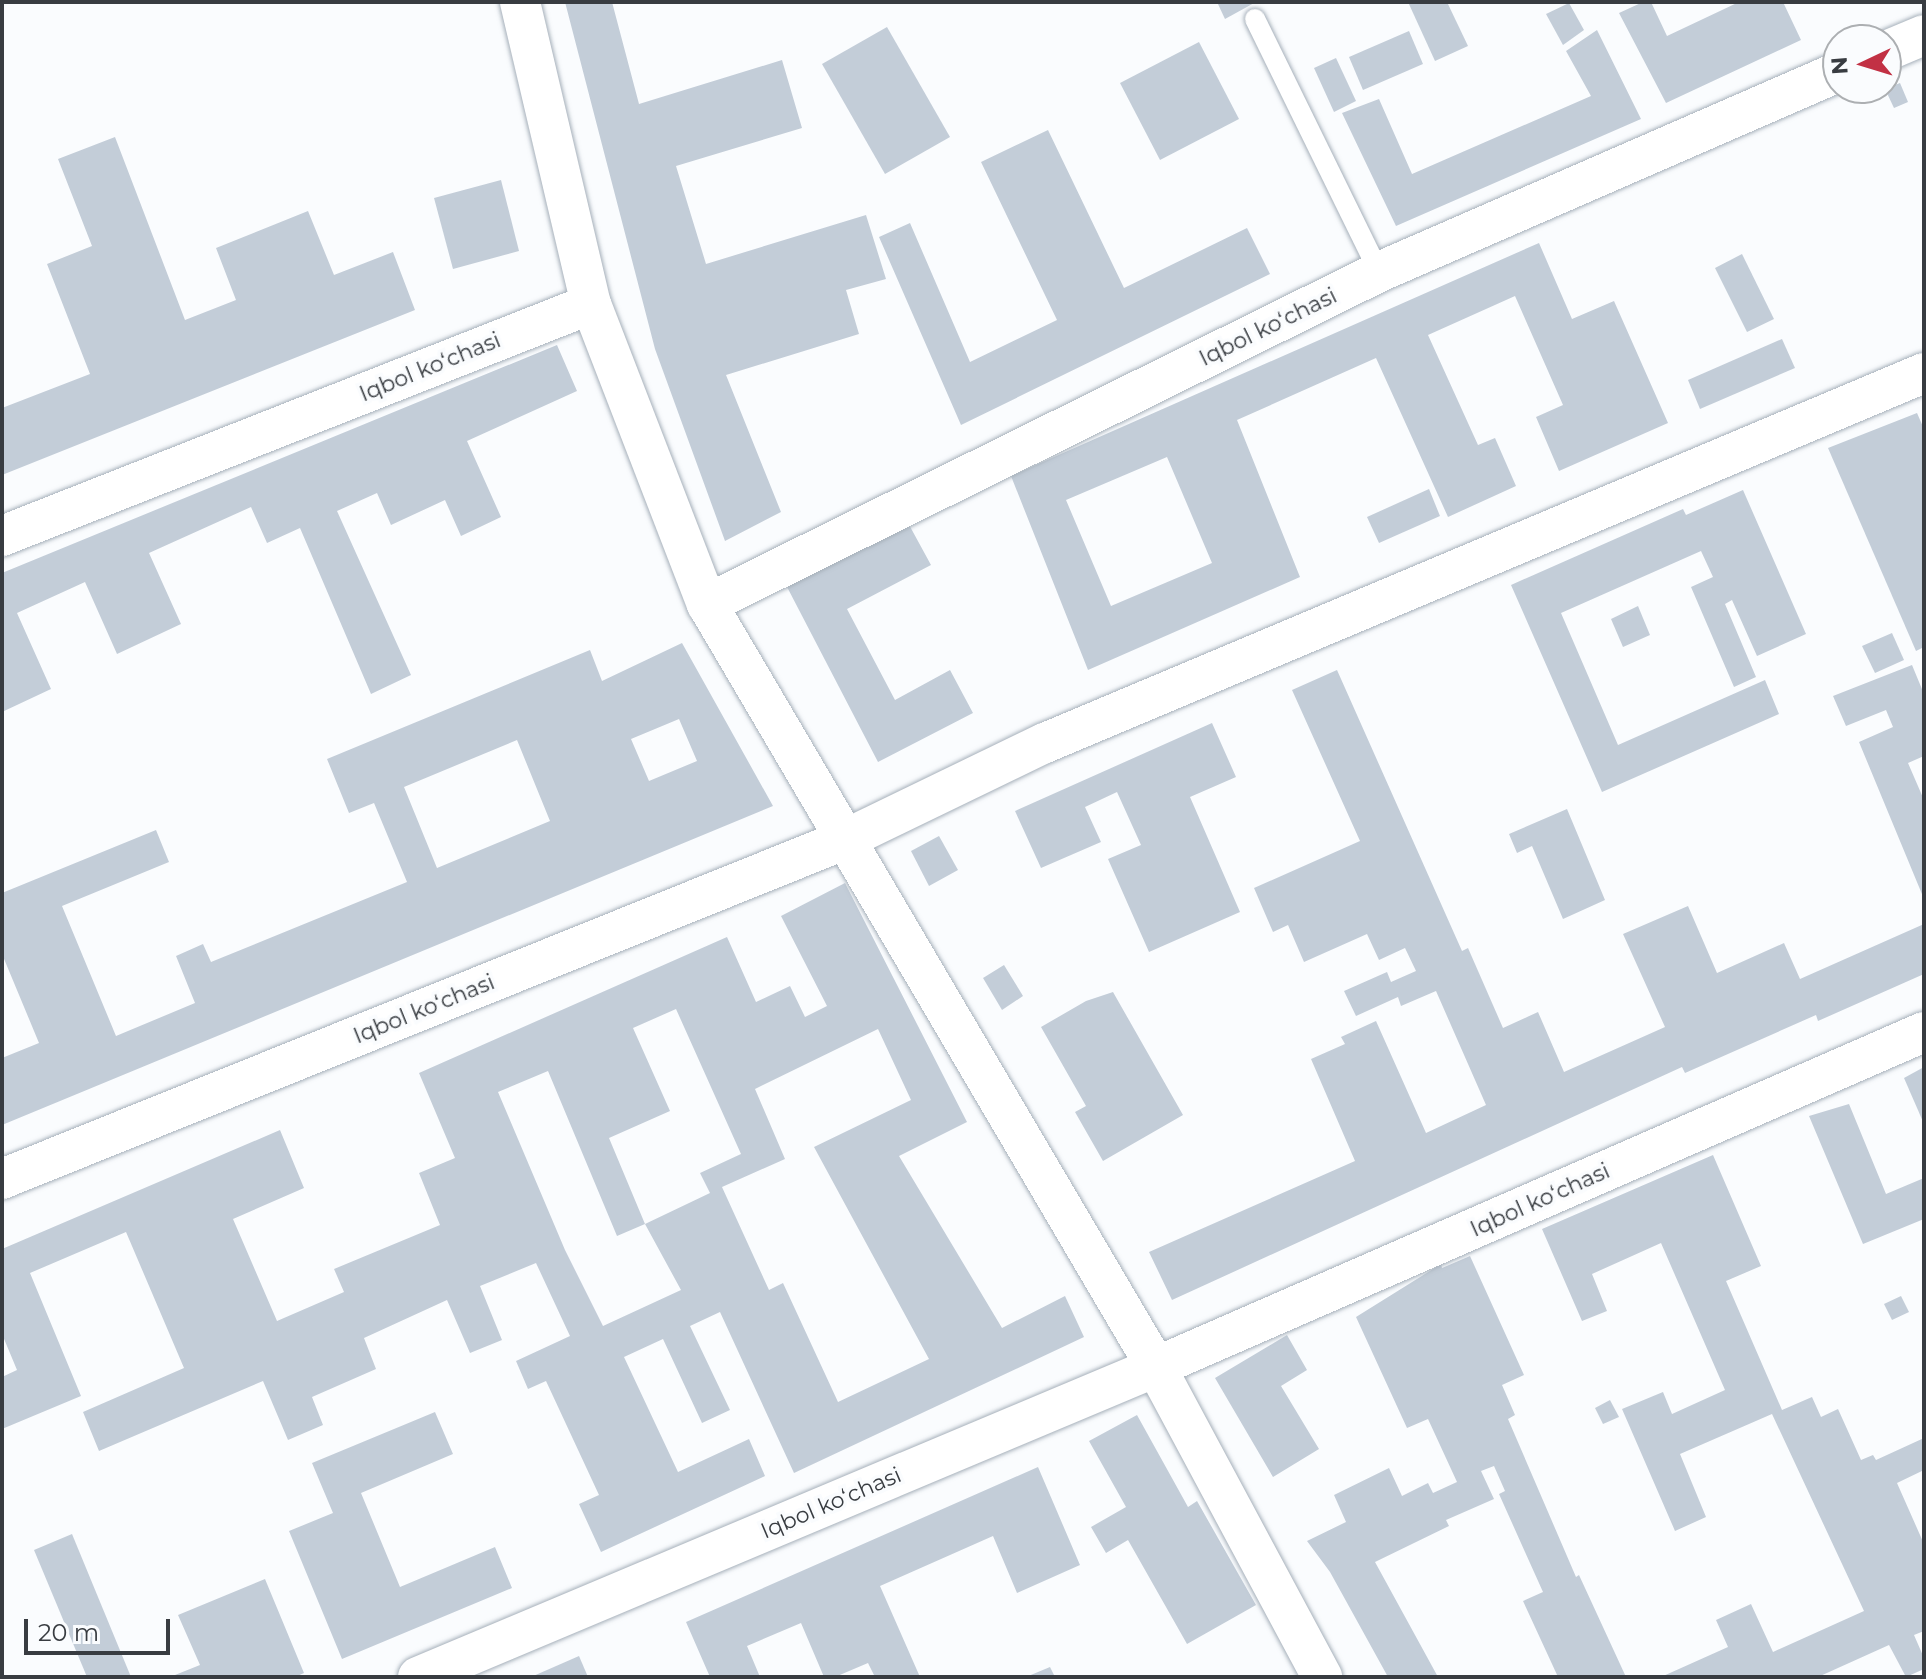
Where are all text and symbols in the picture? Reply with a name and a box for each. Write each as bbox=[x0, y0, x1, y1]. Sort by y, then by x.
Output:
north arrow bbox=[1822, 24, 1902, 104]
text: N bbox=[1825, 56, 1854, 75]
street label: Iqbol koʻchasi bbox=[1195, 282, 1341, 372]
street label: Iqbol koʻchasi bbox=[356, 327, 504, 407]
street label: Iqbol koʻchasi bbox=[350, 969, 498, 1049]
street label: Iqbol koʻchasi bbox=[1466, 1157, 1614, 1243]
street label: Iqbol koʻchasi bbox=[757, 1462, 905, 1544]
scale bar bbox=[28, 1603, 174, 1653]
text: 20 m bbox=[38, 1618, 99, 1647]

